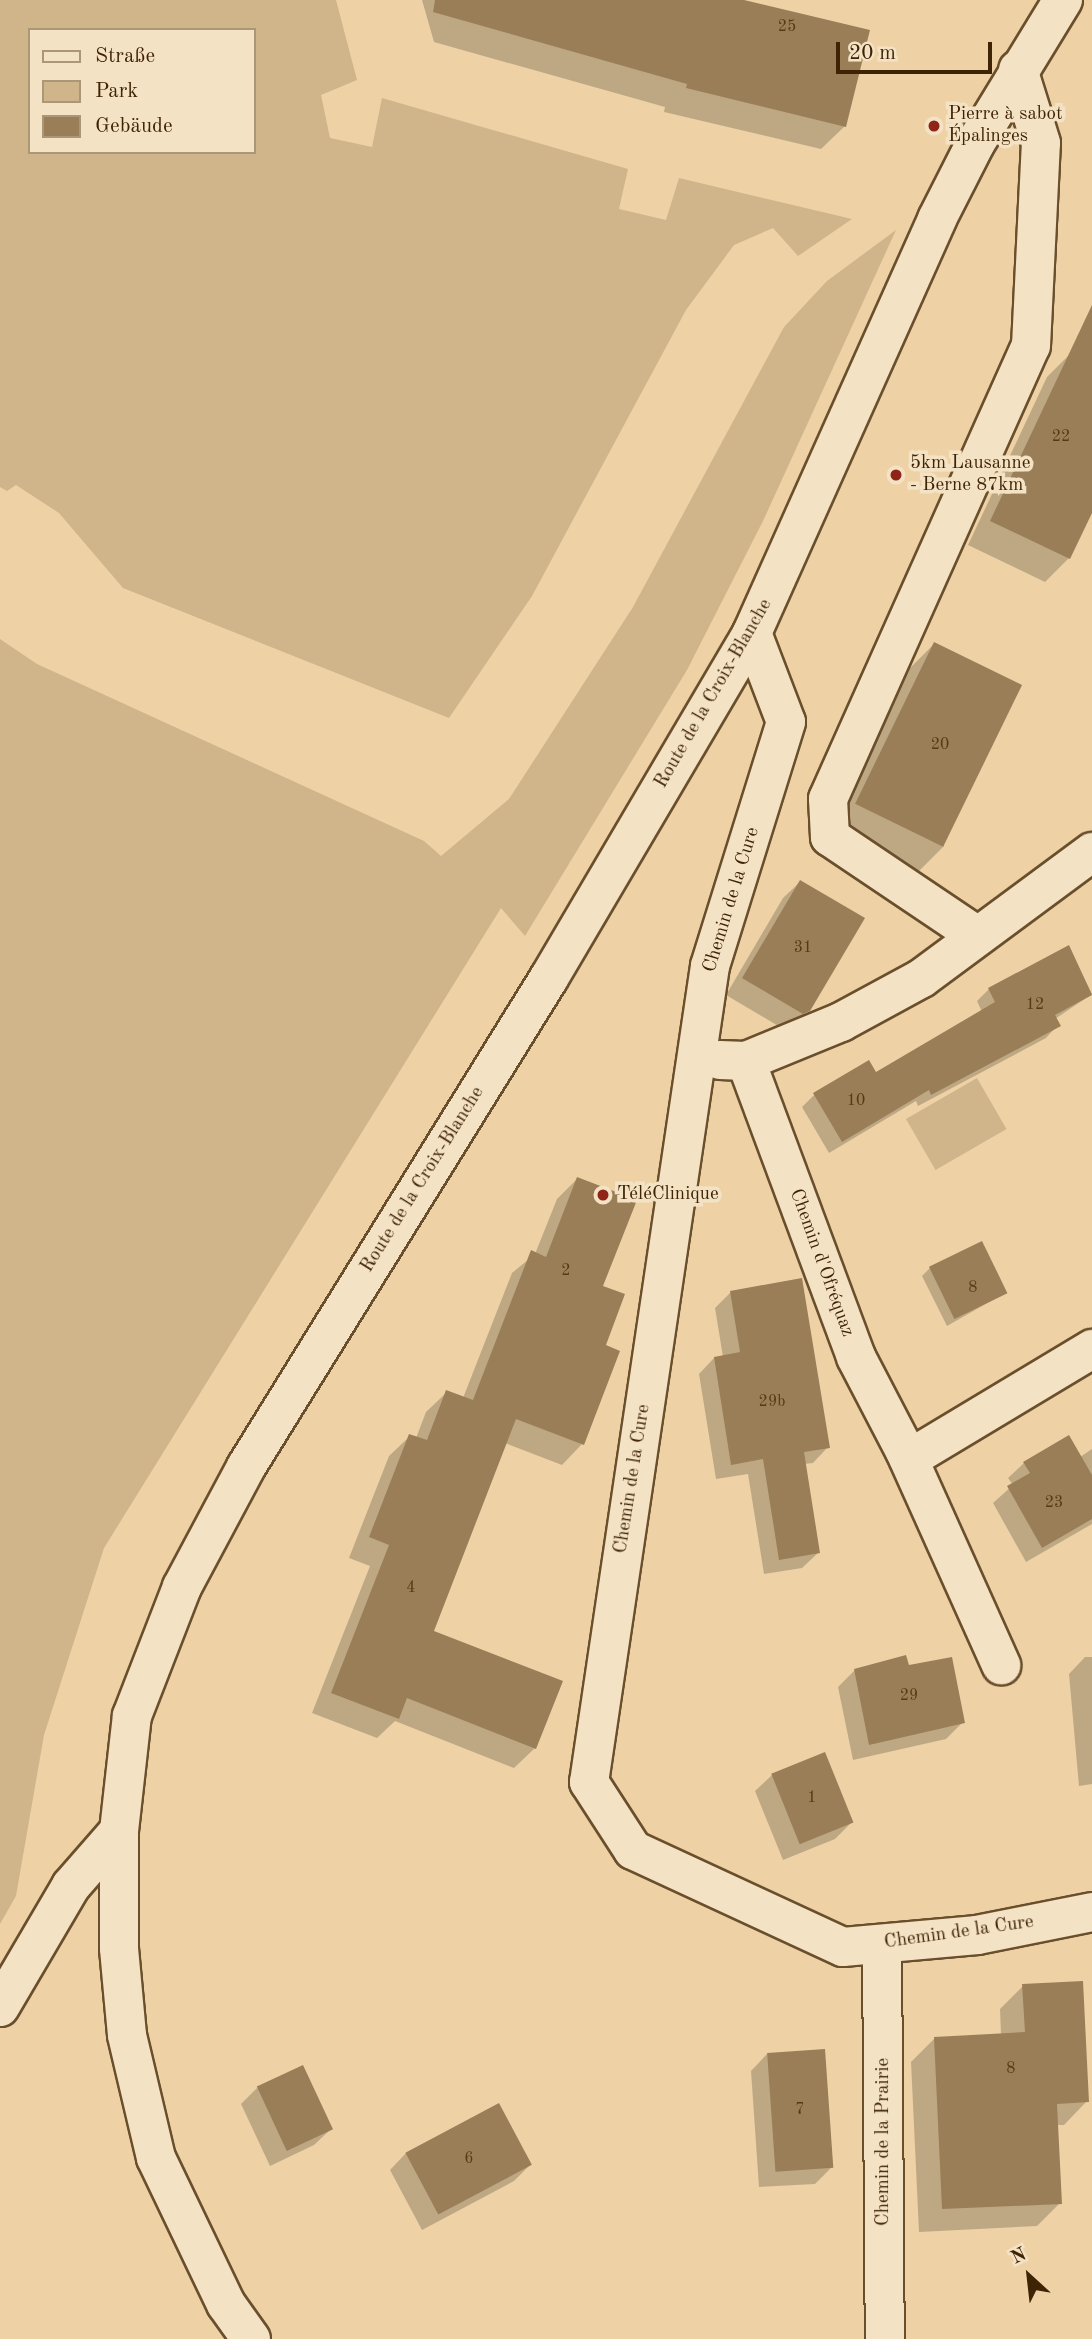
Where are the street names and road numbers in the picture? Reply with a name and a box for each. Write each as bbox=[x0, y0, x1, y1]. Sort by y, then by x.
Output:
street label: Route de la Croix-Blanche bbox=[650, 595, 778, 793]
street label: Chemin de la Cure bbox=[699, 825, 765, 975]
street label: Route de la Croix-Blanche bbox=[356, 1083, 490, 1277]
street label: Chemin d'Ofréquaz bbox=[784, 1186, 858, 1340]
street label: Chemin de la Cure bbox=[610, 1403, 656, 1555]
street label: Chemin de la Cure bbox=[883, 1911, 1035, 1955]
street label: Chemin de la Prairie bbox=[873, 2058, 895, 2226]

